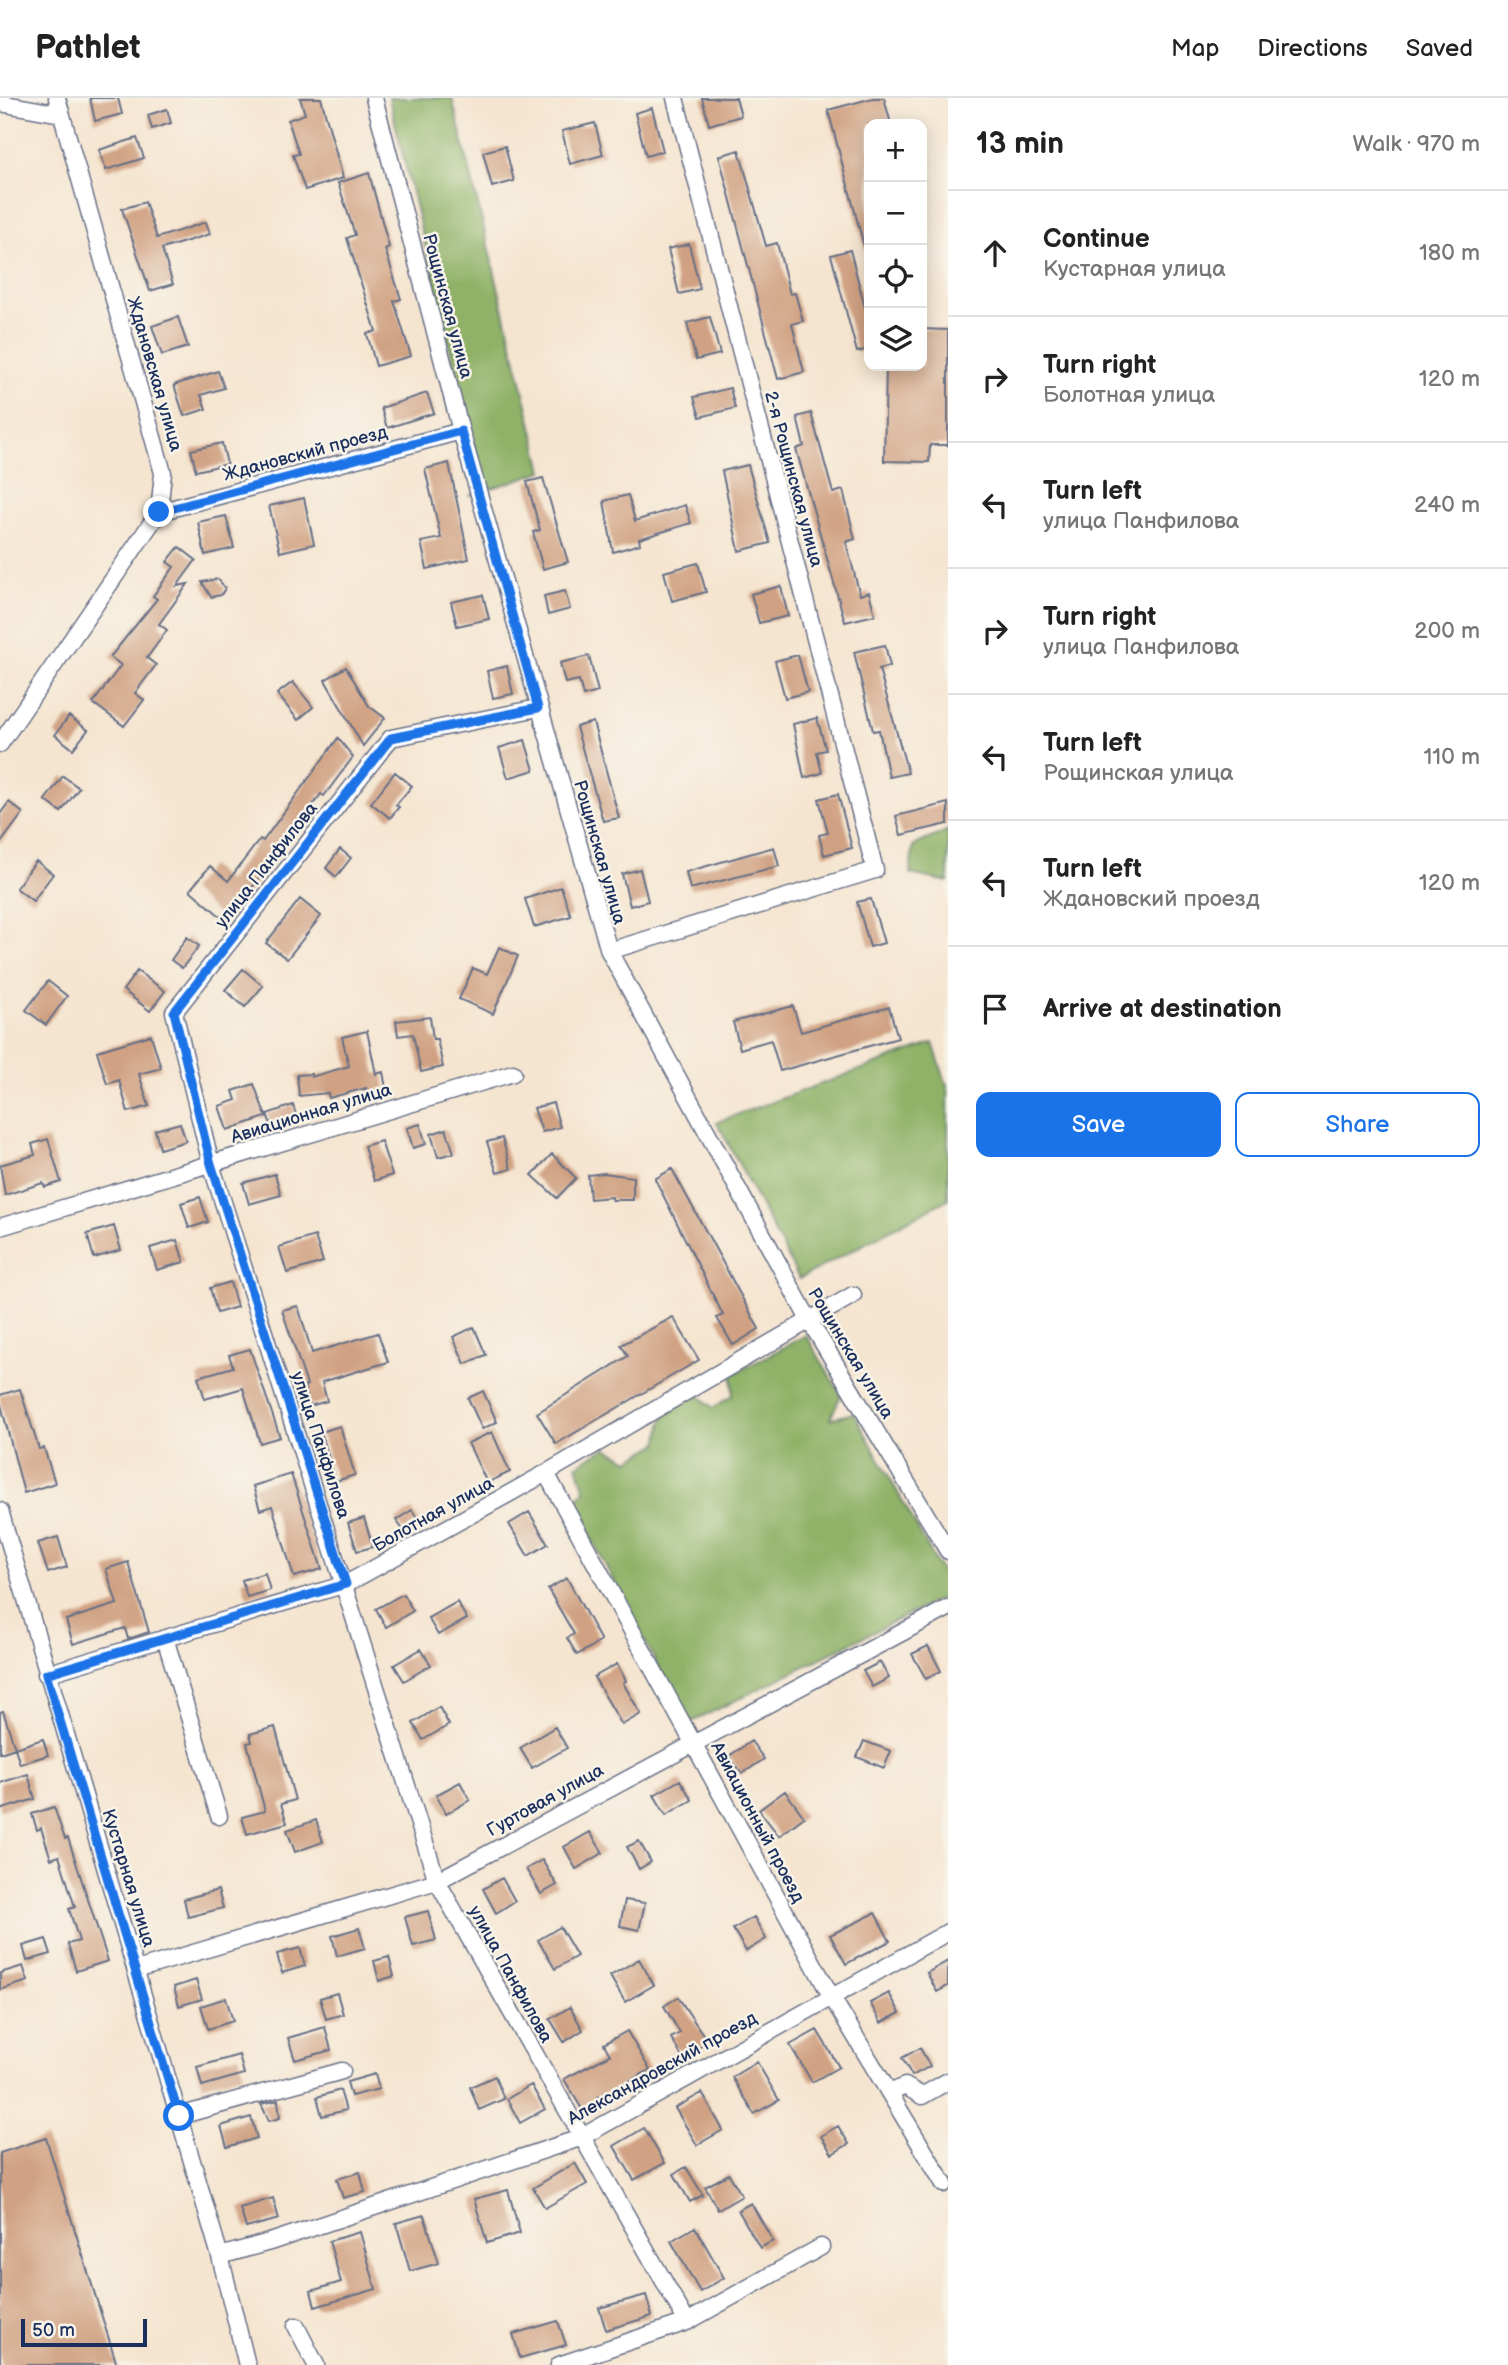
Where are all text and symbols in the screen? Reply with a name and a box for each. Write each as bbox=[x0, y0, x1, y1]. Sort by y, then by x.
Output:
text: Pathlet bbox=[35, 28, 140, 68]
text: Map bbox=[1171, 34, 1219, 63]
text: Directions bbox=[1257, 34, 1368, 63]
text: Saved bbox=[1406, 34, 1473, 63]
map controls bbox=[864, 119, 927, 371]
button: + bbox=[864, 119, 927, 182]
text: 13 min bbox=[976, 126, 1064, 162]
text: Walk · 970 m bbox=[1353, 130, 1480, 158]
button: − bbox=[864, 182, 927, 245]
text: Continue bbox=[1043, 224, 1150, 255]
street label: Рощинская улица bbox=[418, 231, 477, 381]
icon: ahead bbox=[976, 234, 1014, 272]
text: 180 m bbox=[1419, 239, 1480, 267]
button: locate bbox=[864, 245, 927, 308]
text: Кустарная улица bbox=[1043, 255, 1226, 283]
street label: Ждановская улица bbox=[122, 294, 187, 454]
button: layers bbox=[864, 308, 927, 371]
text: Turn right bbox=[1043, 350, 1156, 381]
icon: right bbox=[976, 360, 1014, 398]
text: 120 m bbox=[1419, 365, 1480, 393]
text: Болотная улица bbox=[1043, 381, 1215, 409]
street label: 2-я Рощинская улица bbox=[760, 389, 827, 570]
street label: Ждановский проезд bbox=[221, 421, 390, 486]
text: Turn left bbox=[1043, 476, 1142, 507]
icon: left bbox=[976, 486, 1014, 524]
text: 240 m bbox=[1414, 491, 1480, 519]
route end bbox=[143, 496, 174, 527]
text: улица Панфилова bbox=[1043, 507, 1239, 535]
text: Turn right bbox=[1043, 602, 1156, 633]
icon: right bbox=[976, 612, 1014, 650]
text: 200 m bbox=[1414, 617, 1480, 645]
text: улица Панфилова bbox=[1043, 633, 1239, 661]
text: Turn left bbox=[1043, 728, 1142, 759]
icon: left bbox=[976, 738, 1014, 776]
text: 110 m bbox=[1423, 743, 1480, 771]
text: Рощинская улица bbox=[1043, 759, 1234, 787]
street label: Рощинская улица bbox=[569, 778, 630, 927]
street label: улица Панфилова bbox=[211, 798, 322, 932]
text: Turn left bbox=[1043, 854, 1142, 885]
icon: left bbox=[976, 864, 1014, 902]
text: 120 m bbox=[1419, 869, 1480, 897]
text: Ждановский проезд bbox=[1043, 885, 1260, 913]
icon: arrive bbox=[976, 990, 1014, 1028]
text: Arrive at destination bbox=[1043, 994, 1282, 1025]
street label: Авиационная улица bbox=[227, 1079, 394, 1148]
button: Save bbox=[976, 1092, 1221, 1157]
button: Share bbox=[1235, 1092, 1480, 1157]
street label: Рощинская улица bbox=[803, 1284, 898, 1423]
street label: улица Панфилова bbox=[287, 1369, 354, 1522]
street label: Болотная улица bbox=[369, 1472, 498, 1556]
street label: Авиационный проезд bbox=[706, 1737, 809, 1906]
street label: Гуртовая улица bbox=[483, 1760, 608, 1841]
street label: Кустарная улица bbox=[98, 1807, 160, 1950]
street label: улица Панфилова bbox=[464, 1902, 557, 2047]
street label: Александровский проезд bbox=[563, 2008, 761, 2130]
route start bbox=[163, 2100, 194, 2131]
scale bar bbox=[21, 2316, 147, 2348]
text: 50 m bbox=[32, 2319, 75, 2342]

